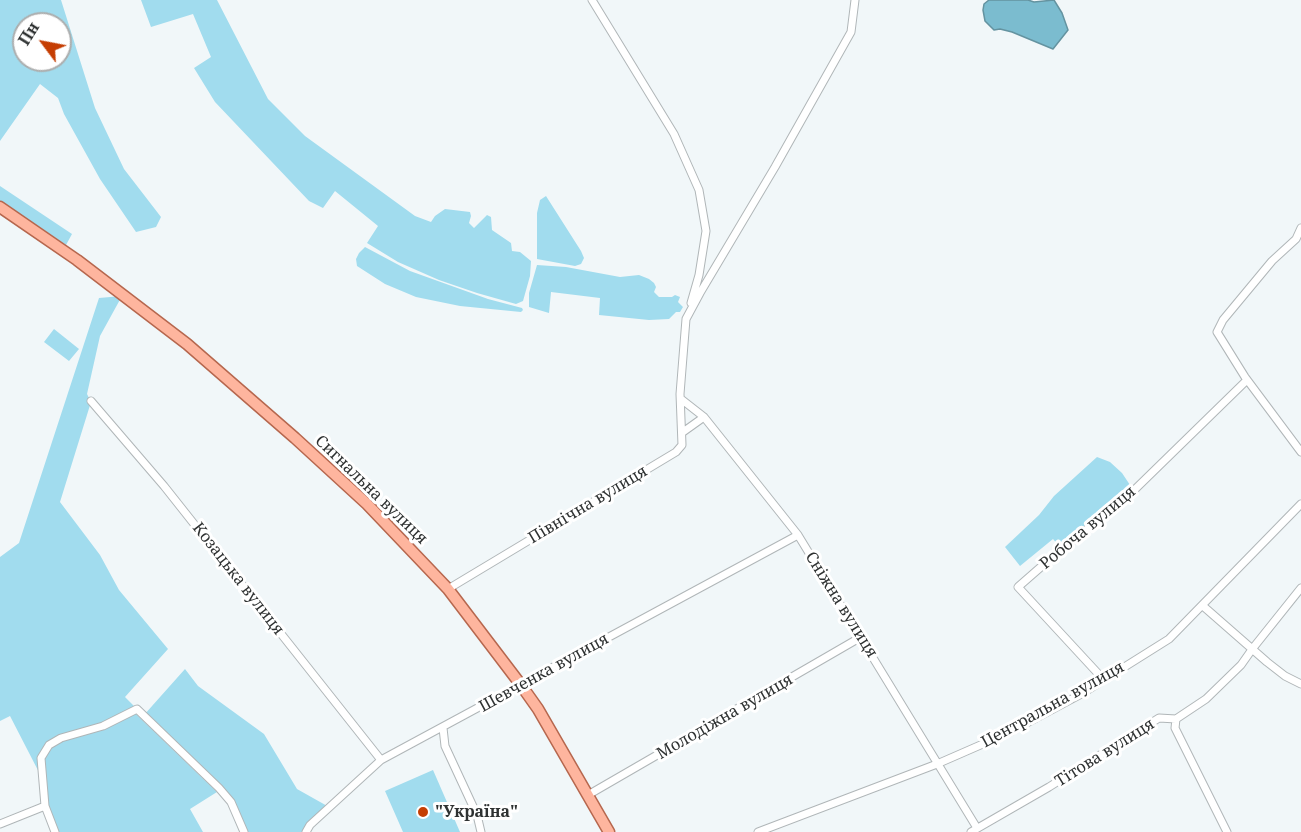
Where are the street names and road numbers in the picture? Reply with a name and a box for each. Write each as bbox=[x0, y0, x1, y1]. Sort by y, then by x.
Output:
street label: Сигнальна вулиця bbox=[311, 431, 431, 549]
street label: Північна вулиця bbox=[525, 462, 651, 548]
street label: Робоча вулиця bbox=[1036, 482, 1140, 574]
street label: Козацька вулиця bbox=[188, 519, 288, 639]
street label: Сніжна вулиця bbox=[801, 549, 881, 661]
street label: Шевченка вулиця bbox=[476, 629, 612, 717]
street label: Центральна вулиця bbox=[978, 658, 1128, 752]
street label: Молодіжна вулиця bbox=[654, 670, 796, 764]
street label: Тітова вулиця bbox=[1052, 715, 1158, 791]

